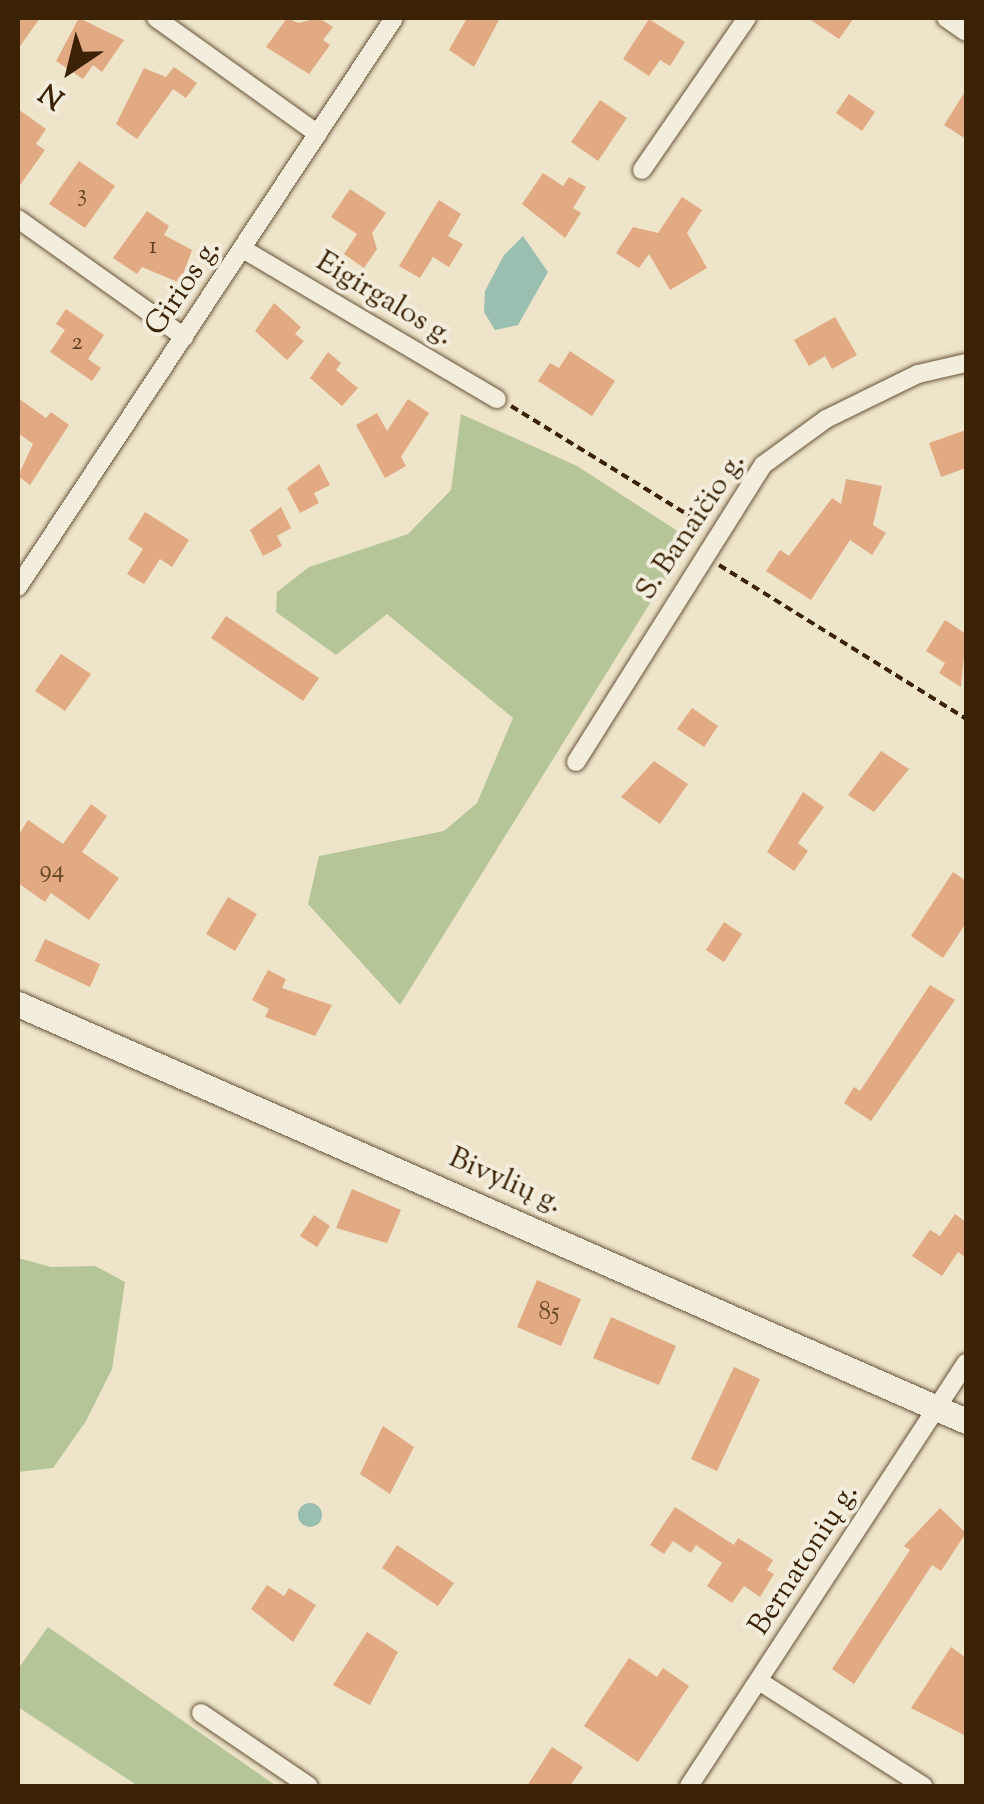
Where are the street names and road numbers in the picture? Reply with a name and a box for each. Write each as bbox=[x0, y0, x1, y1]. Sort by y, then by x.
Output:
street label: Girios g. bbox=[139, 233, 229, 343]
street label: Eigirgalos g. bbox=[309, 245, 459, 355]
street label: S. Banaičio g. bbox=[629, 446, 755, 608]
street label: Bivylių g. bbox=[443, 1141, 567, 1223]
street label: Bernatonių g. bbox=[743, 1477, 867, 1643]

